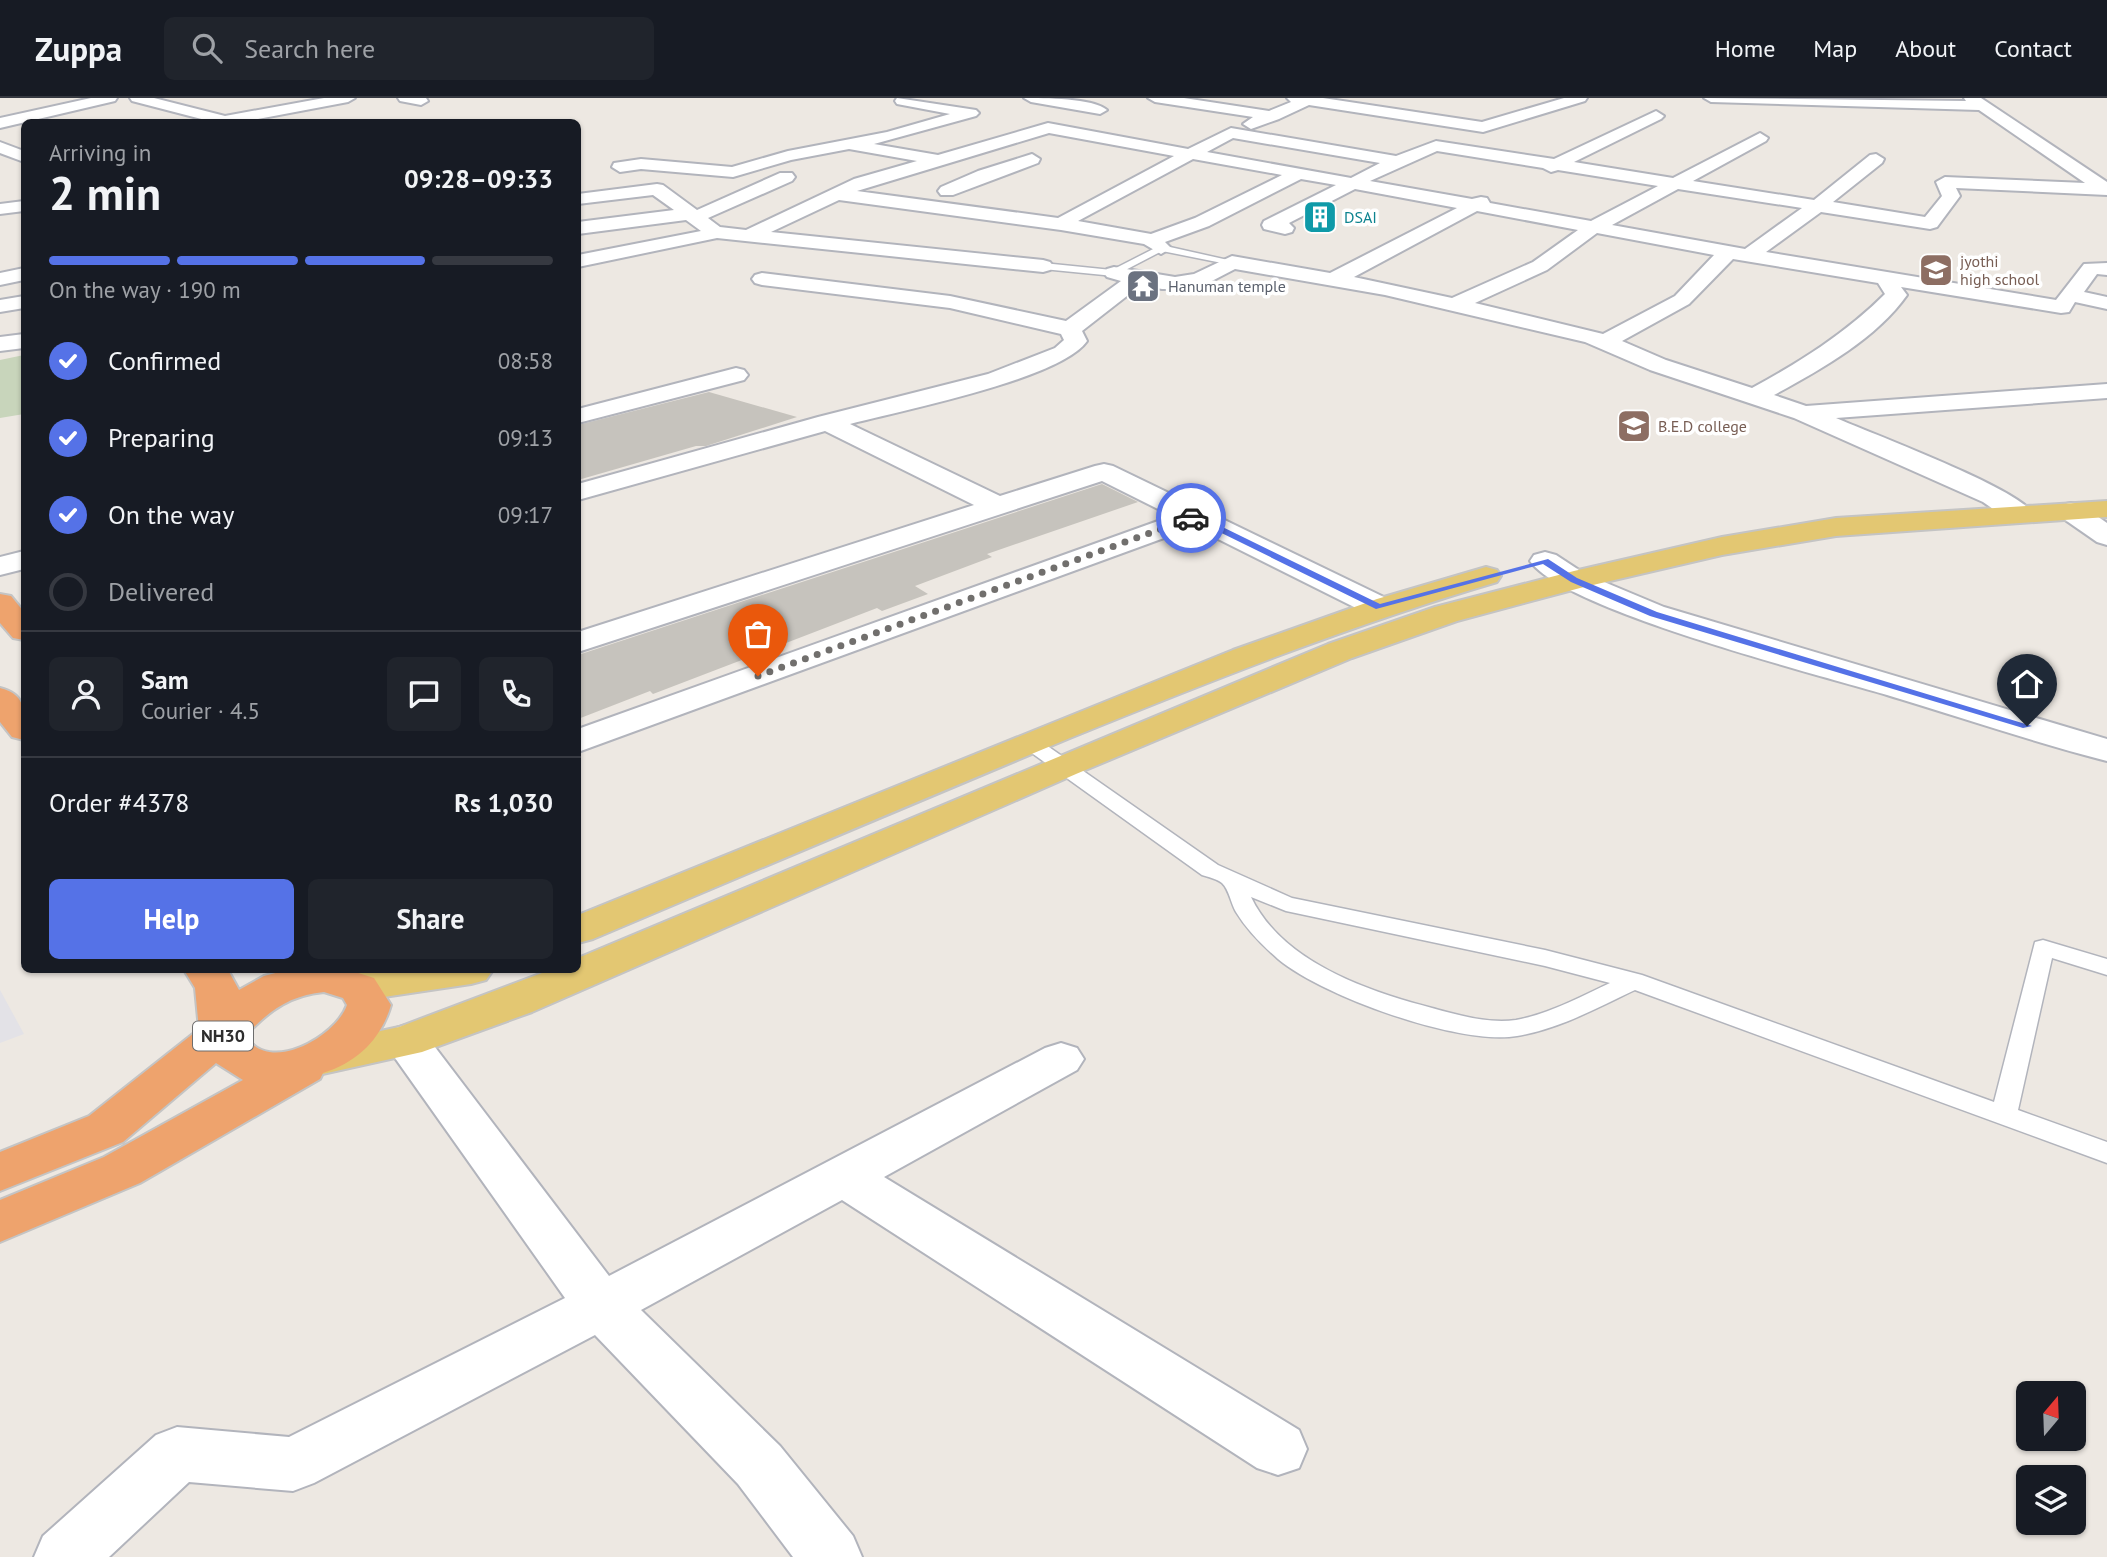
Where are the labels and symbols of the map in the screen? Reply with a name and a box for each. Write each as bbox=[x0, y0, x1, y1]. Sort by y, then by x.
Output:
building icon: DSAI bbox=[1301, 198, 1339, 236]
place label: DSAI bbox=[1344, 207, 1377, 227]
school or university icon: jyothi high school bbox=[1917, 251, 1955, 289]
place label: jyothi high school bbox=[1960, 251, 2040, 289]
temple icon: Hanuman temple bbox=[1124, 267, 1162, 305]
place label: Hanuman temple bbox=[1168, 276, 1286, 296]
school or university icon: B.E.D college bbox=[1615, 407, 1653, 445]
place label: B.E.D college bbox=[1658, 416, 1747, 436]
courier bbox=[1156, 483, 1226, 553]
pin bbox=[728, 604, 788, 676]
pin bbox=[1997, 654, 2057, 726]
road number: NH30 bbox=[193, 1021, 253, 1051]
north arrow bbox=[2016, 1381, 2086, 1451]

